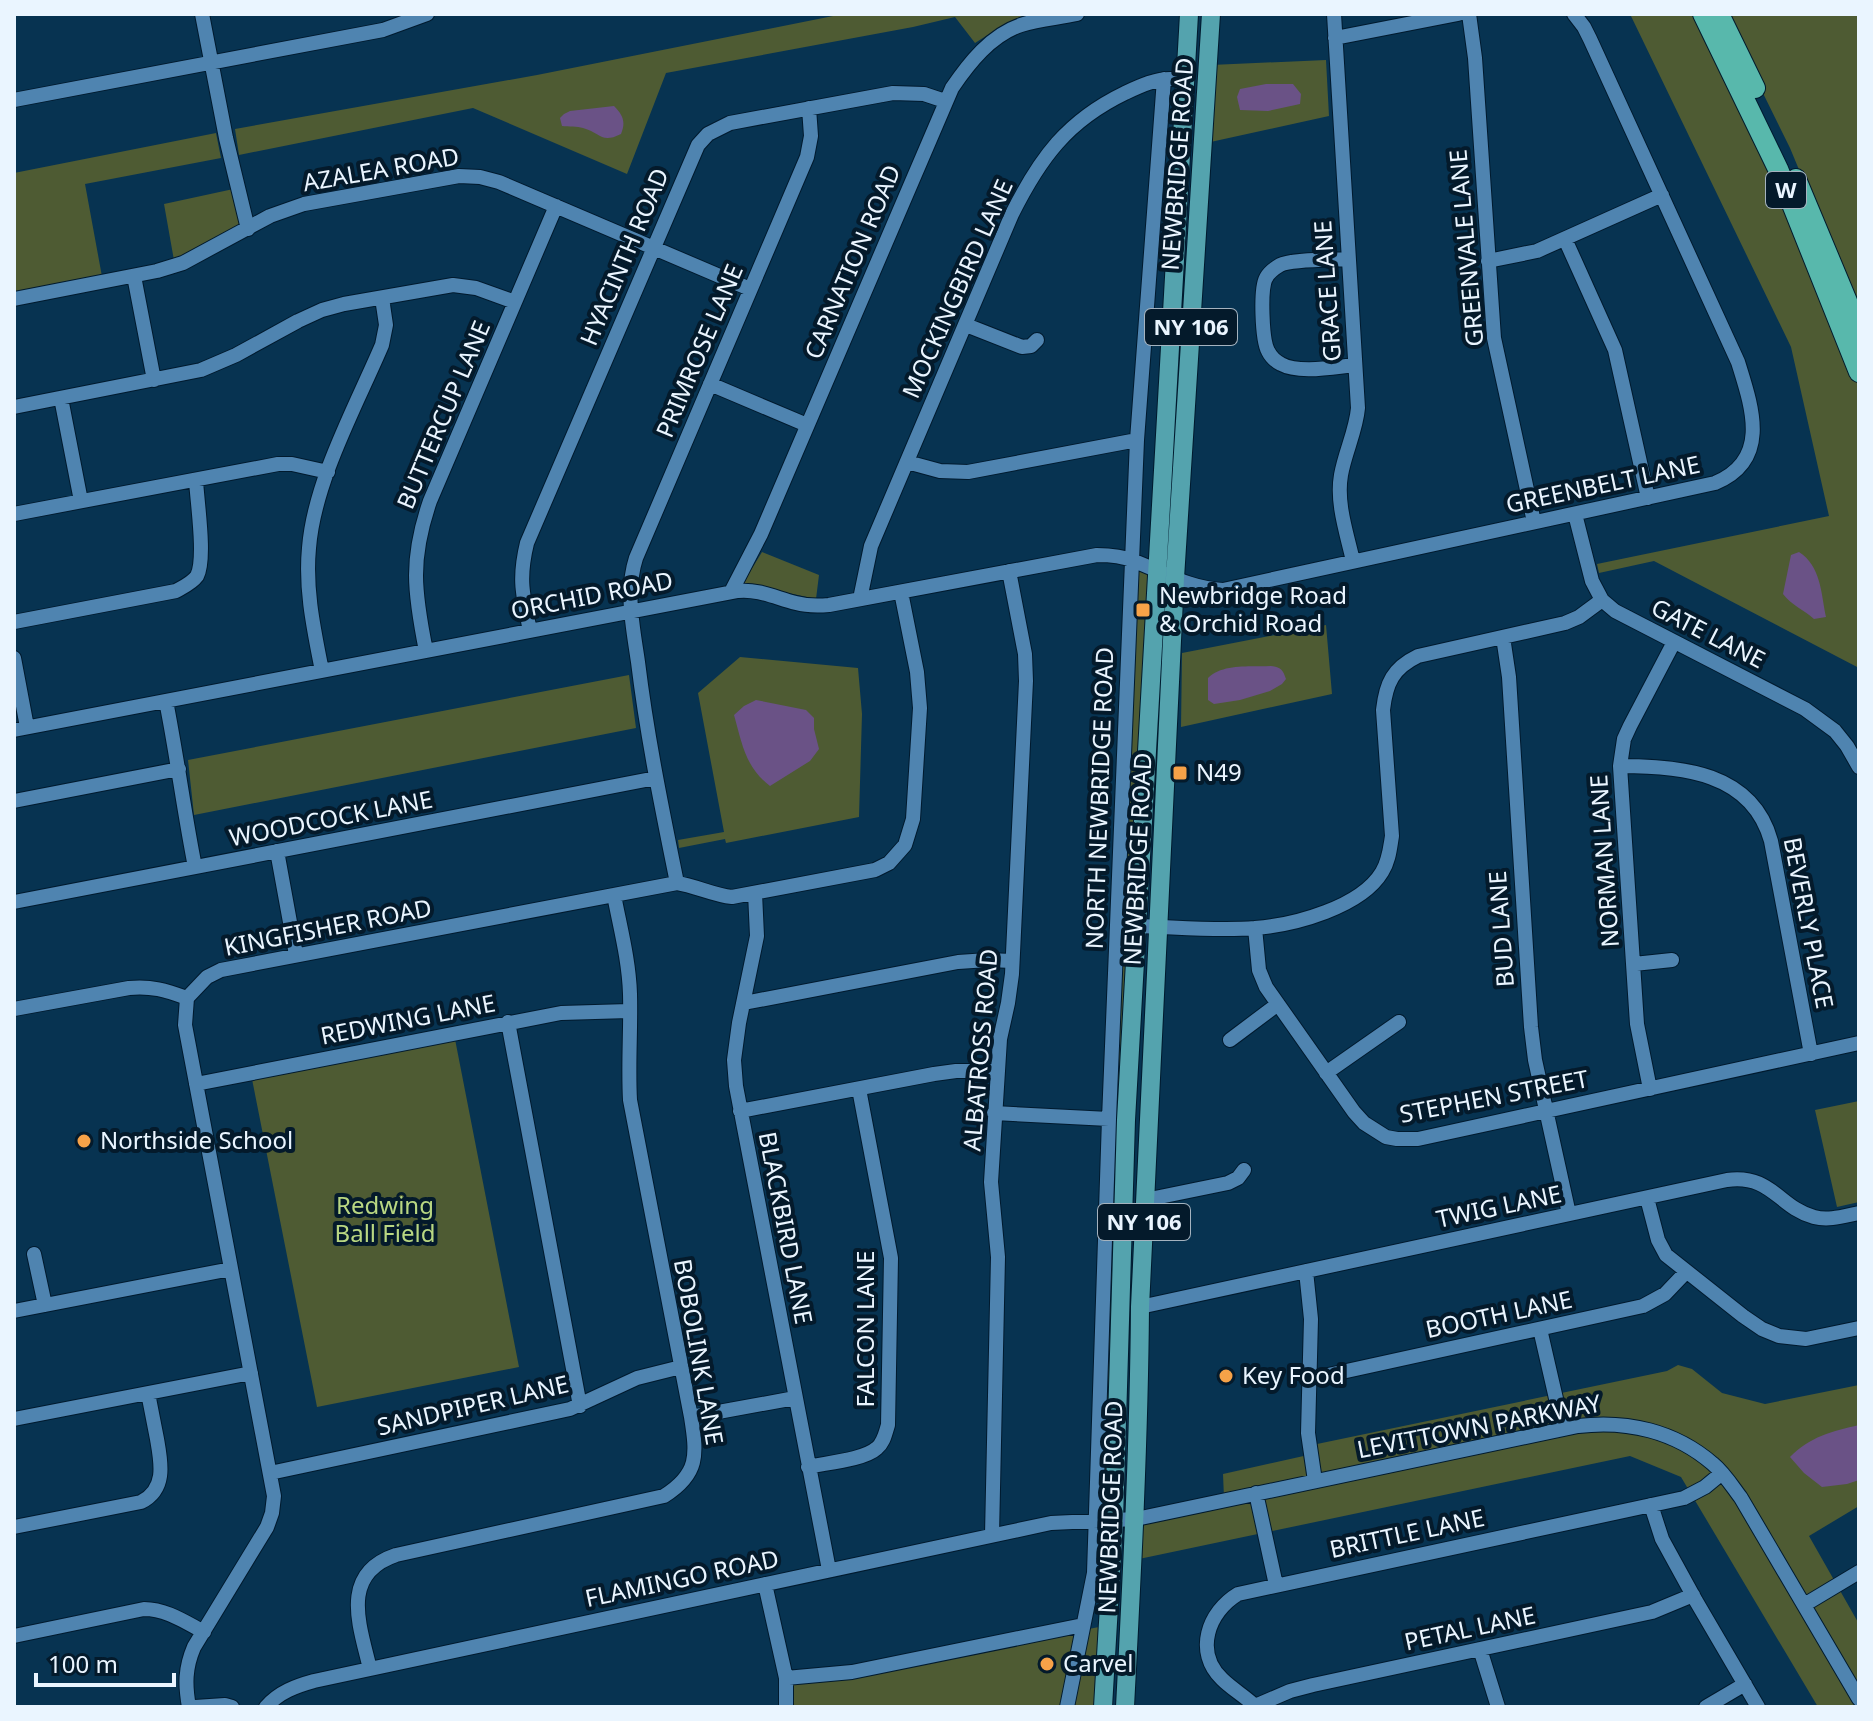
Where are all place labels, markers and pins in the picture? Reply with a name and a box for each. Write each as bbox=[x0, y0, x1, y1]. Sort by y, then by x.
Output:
place label: Newbridge Road & Orchid Road bbox=[1159, 578, 1347, 639]
marker: Newbridge Road & Orchid Road bbox=[1134, 601, 1152, 619]
place label: N49 bbox=[1196, 755, 1242, 788]
marker: N49 bbox=[1171, 764, 1189, 782]
place label: Northside School bbox=[100, 1123, 293, 1156]
marker: Northside School bbox=[75, 1132, 93, 1150]
place label: Key Food bbox=[1242, 1358, 1345, 1391]
marker: Key Food bbox=[1217, 1367, 1235, 1385]
place label: Carvel bbox=[1063, 1646, 1133, 1679]
marker: Carvel bbox=[1038, 1655, 1056, 1673]

